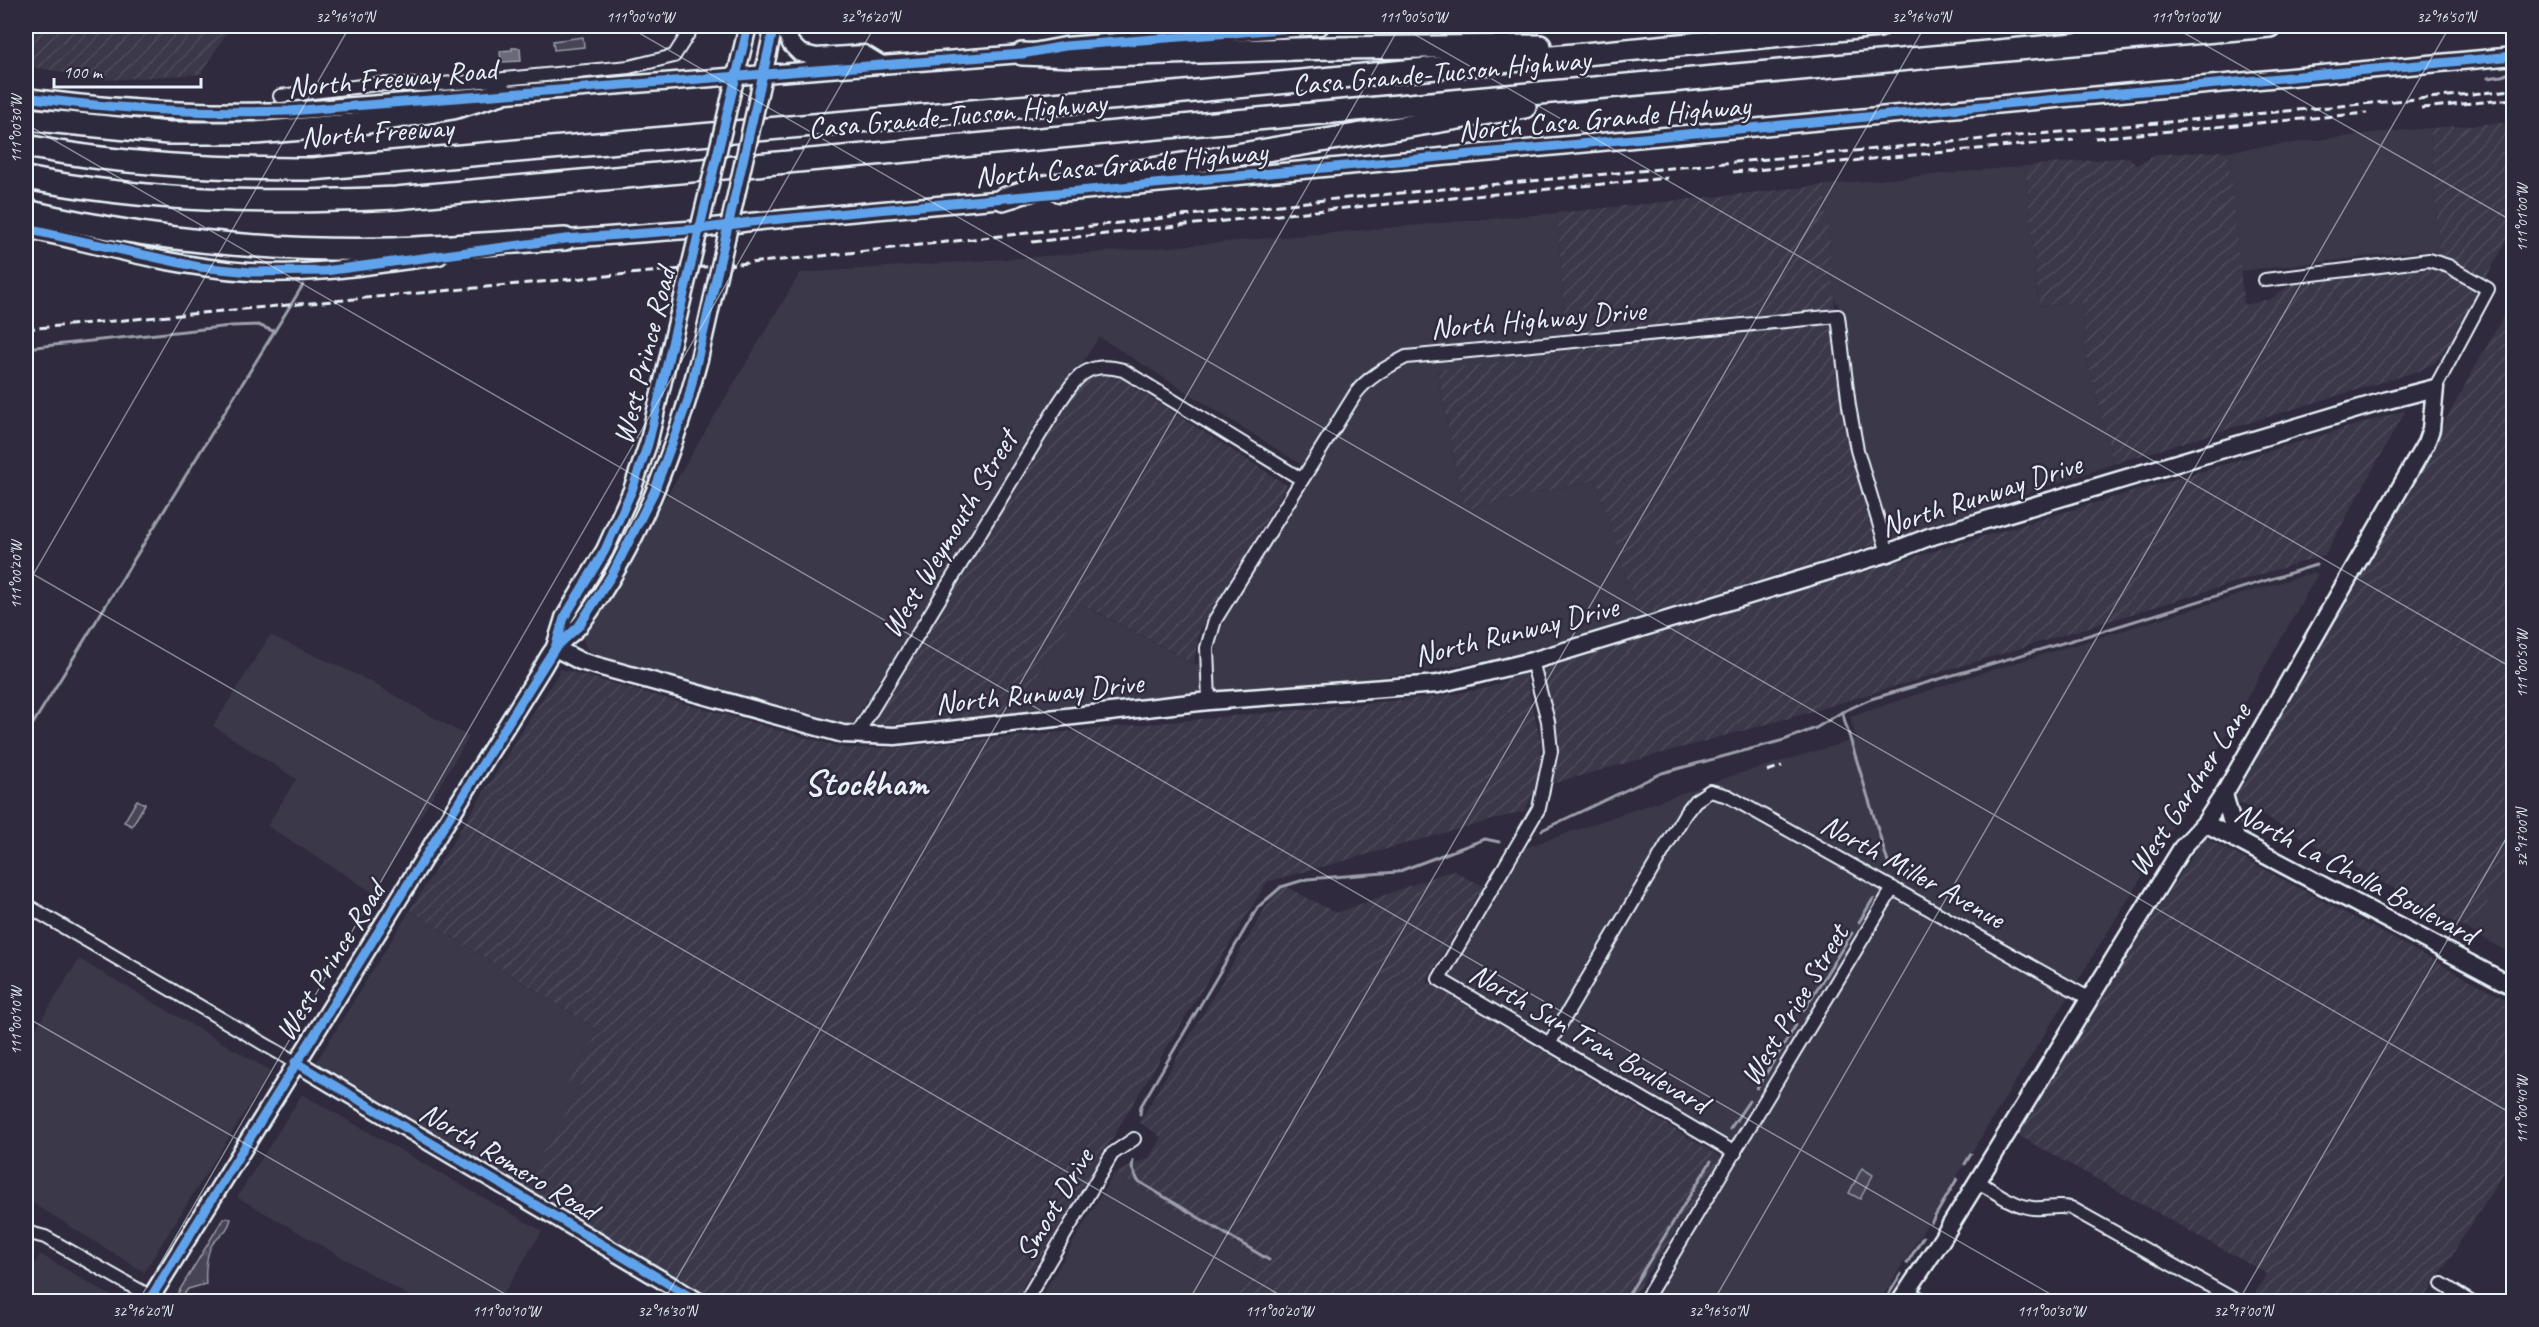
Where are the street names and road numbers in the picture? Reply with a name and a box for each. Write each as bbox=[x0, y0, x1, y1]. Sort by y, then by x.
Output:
street label: Casa Grande-Tucson Highway bbox=[1290, 40, 1594, 104]
street label: North Freeway Road bbox=[286, 50, 502, 106]
street label: Casa Grande-Tucson Highway bbox=[806, 83, 1110, 147]
street label: North Casa Grande Highway bbox=[1456, 86, 1753, 150]
street label: North Freeway bbox=[300, 108, 457, 156]
street label: North Casa Grande Highway bbox=[973, 132, 1270, 196]
street label: West Prince Road bbox=[604, 260, 685, 448]
street label: North Highway Drive bbox=[1429, 290, 1649, 347]
street label: West Weymouth Street bbox=[872, 420, 1028, 645]
street label: North Runway Drive bbox=[1876, 444, 2088, 545]
street label: North Runway Drive bbox=[1410, 587, 1624, 675]
street label: North Runway Drive bbox=[933, 663, 1147, 723]
street label: West Gardner Lane bbox=[2119, 693, 2260, 883]
street label: North La Cholla Boulevard bbox=[2229, 793, 2487, 955]
street label: North Miller Avenue bbox=[1814, 805, 2014, 938]
street label: West Prince Road bbox=[266, 871, 396, 1048]
street label: West Price Street bbox=[1731, 915, 1859, 1092]
street label: North Sun Tran Boulevard bbox=[1463, 954, 1719, 1124]
street label: North Romero Road bbox=[413, 1093, 609, 1231]
street label: Smoot Drive bbox=[1006, 1139, 1103, 1267]

